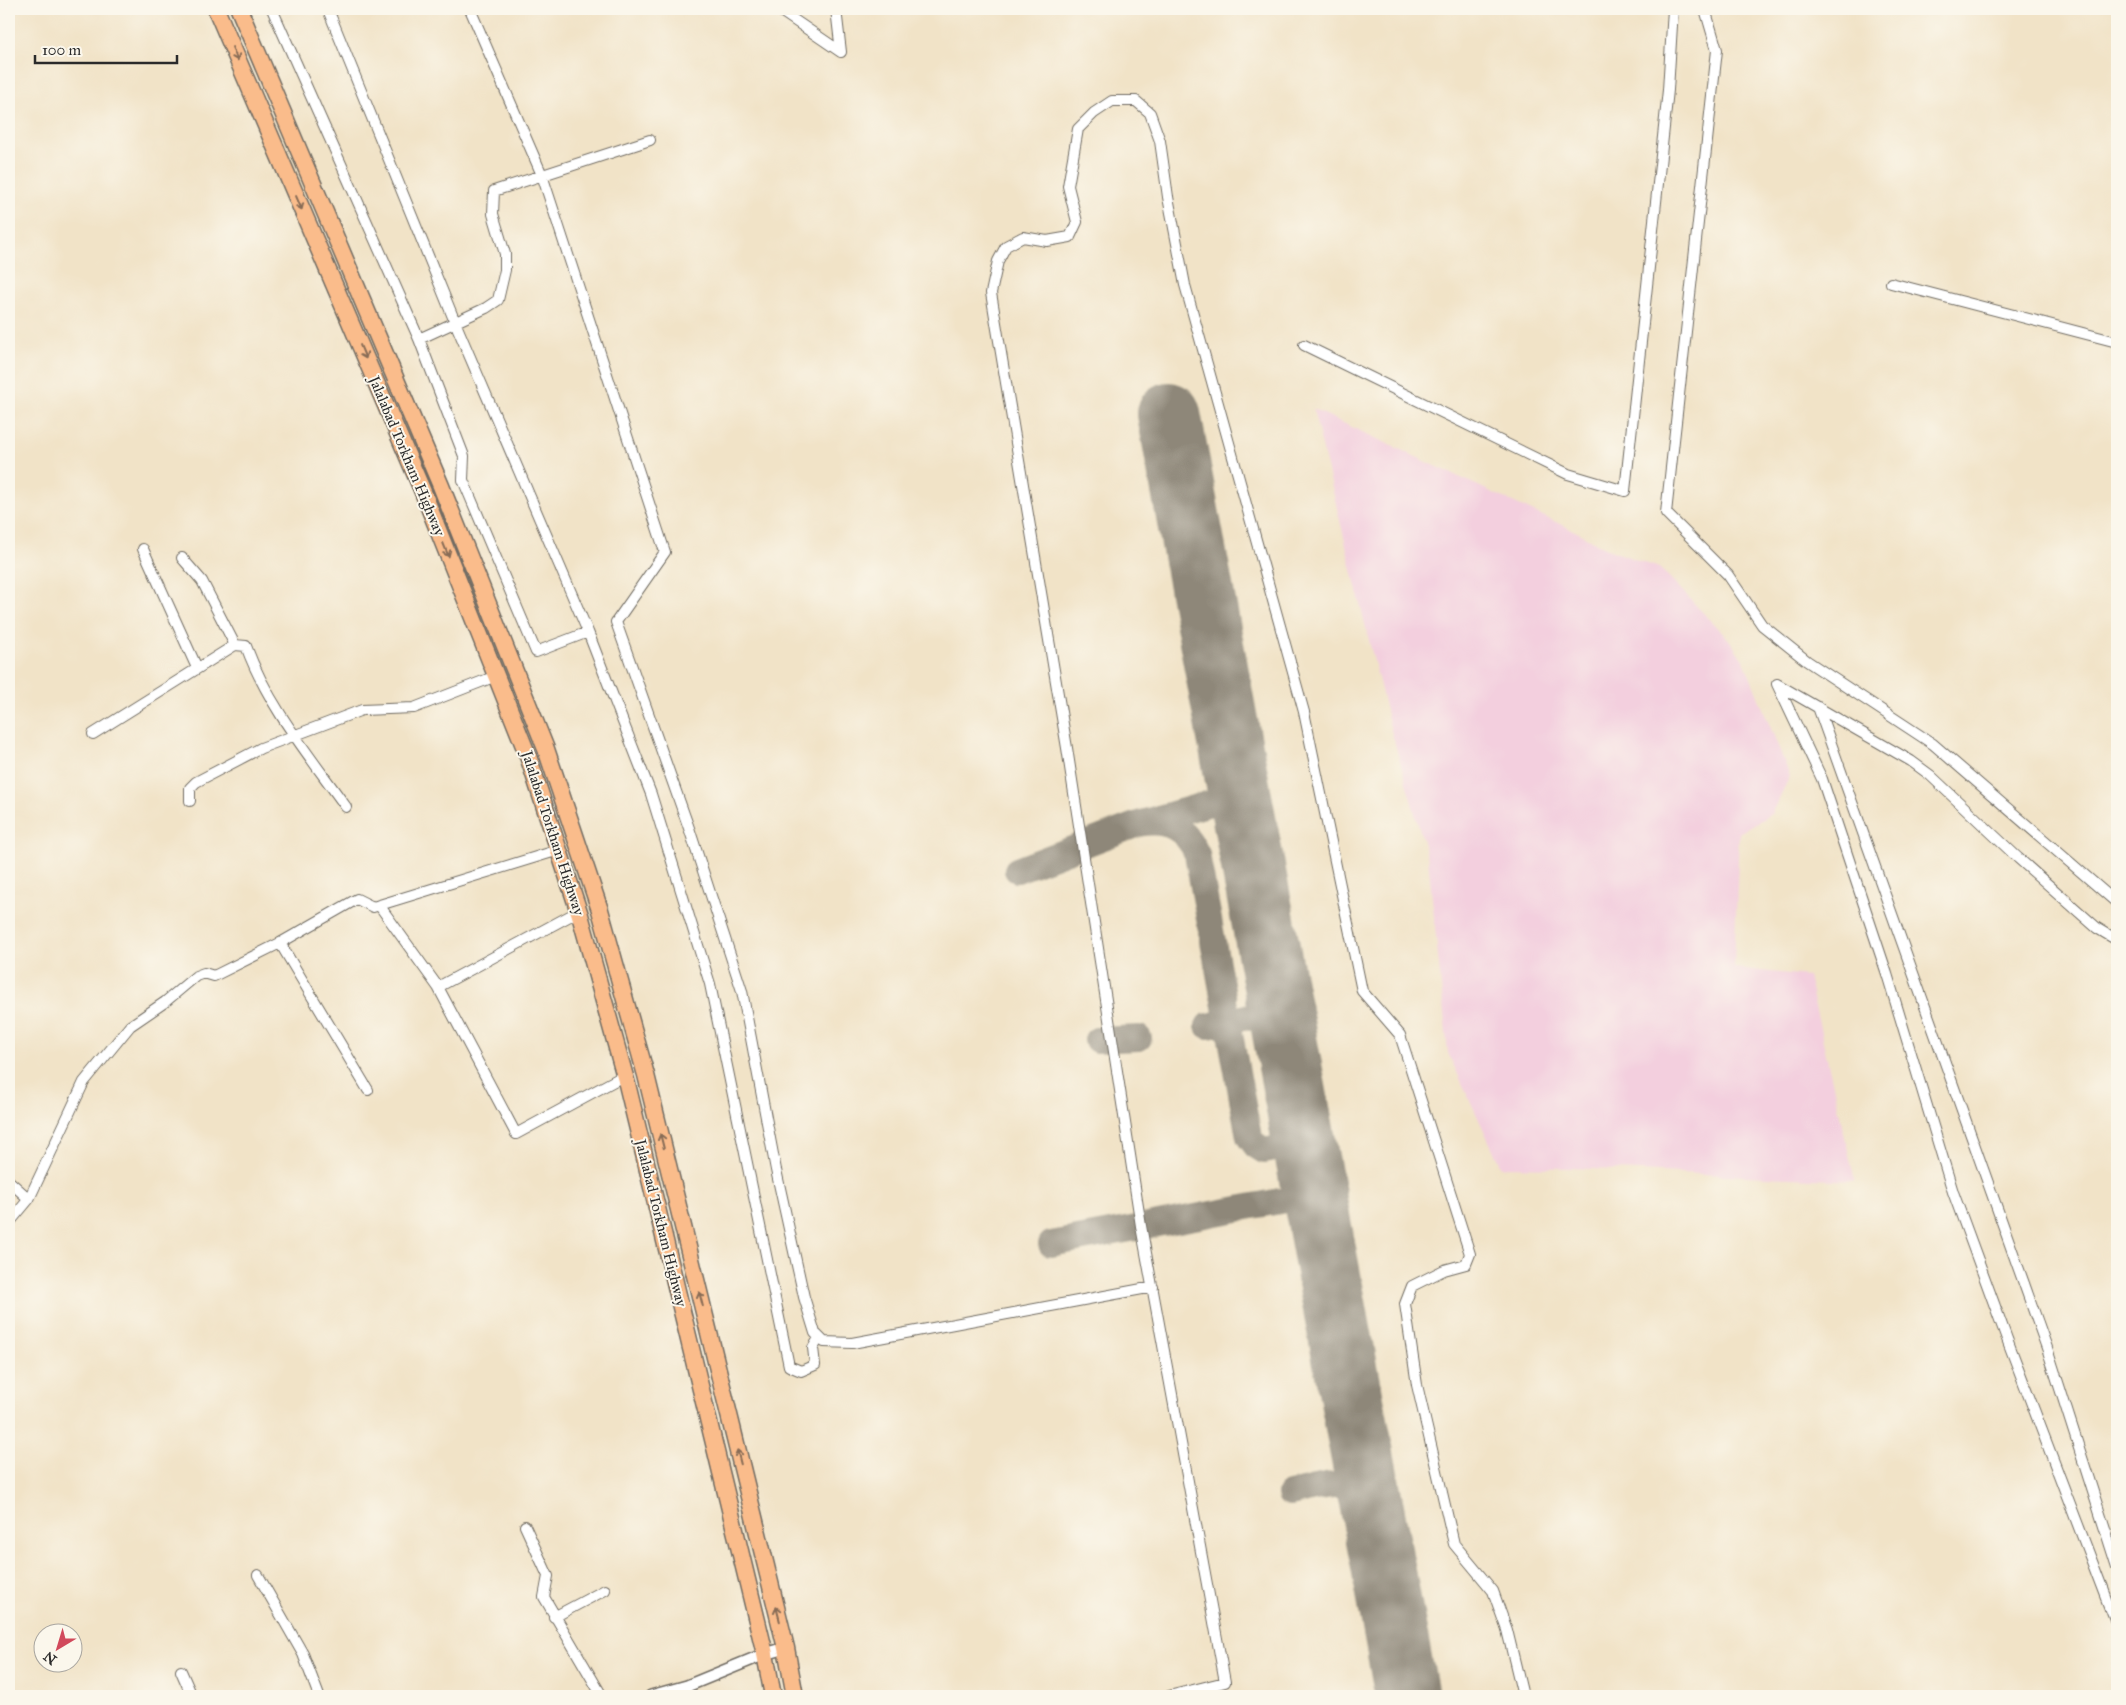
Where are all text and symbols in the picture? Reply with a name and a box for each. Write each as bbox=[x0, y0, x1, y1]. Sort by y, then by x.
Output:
scale bar bbox=[35, 32, 178, 64]
text: 100 m bbox=[42, 41, 82, 59]
one-way arrow bbox=[231, 46, 240, 61]
one-way arrow bbox=[294, 195, 304, 210]
one-way arrow bbox=[359, 344, 368, 359]
street label: Jalalabad Torkham Highway bbox=[363, 371, 449, 540]
one-way arrow bbox=[443, 543, 452, 558]
street label: Jalalabad Torkham Highway bbox=[516, 746, 588, 919]
one-way arrow bbox=[657, 1133, 666, 1149]
street label: Jalalabad Torkham Highway bbox=[630, 1135, 691, 1310]
one-way arrow bbox=[695, 1291, 705, 1307]
one-way arrow bbox=[734, 1449, 743, 1465]
one-way arrow bbox=[773, 1607, 782, 1623]
north arrow bbox=[32, 1622, 82, 1672]
text: N bbox=[40, 1647, 60, 1668]

